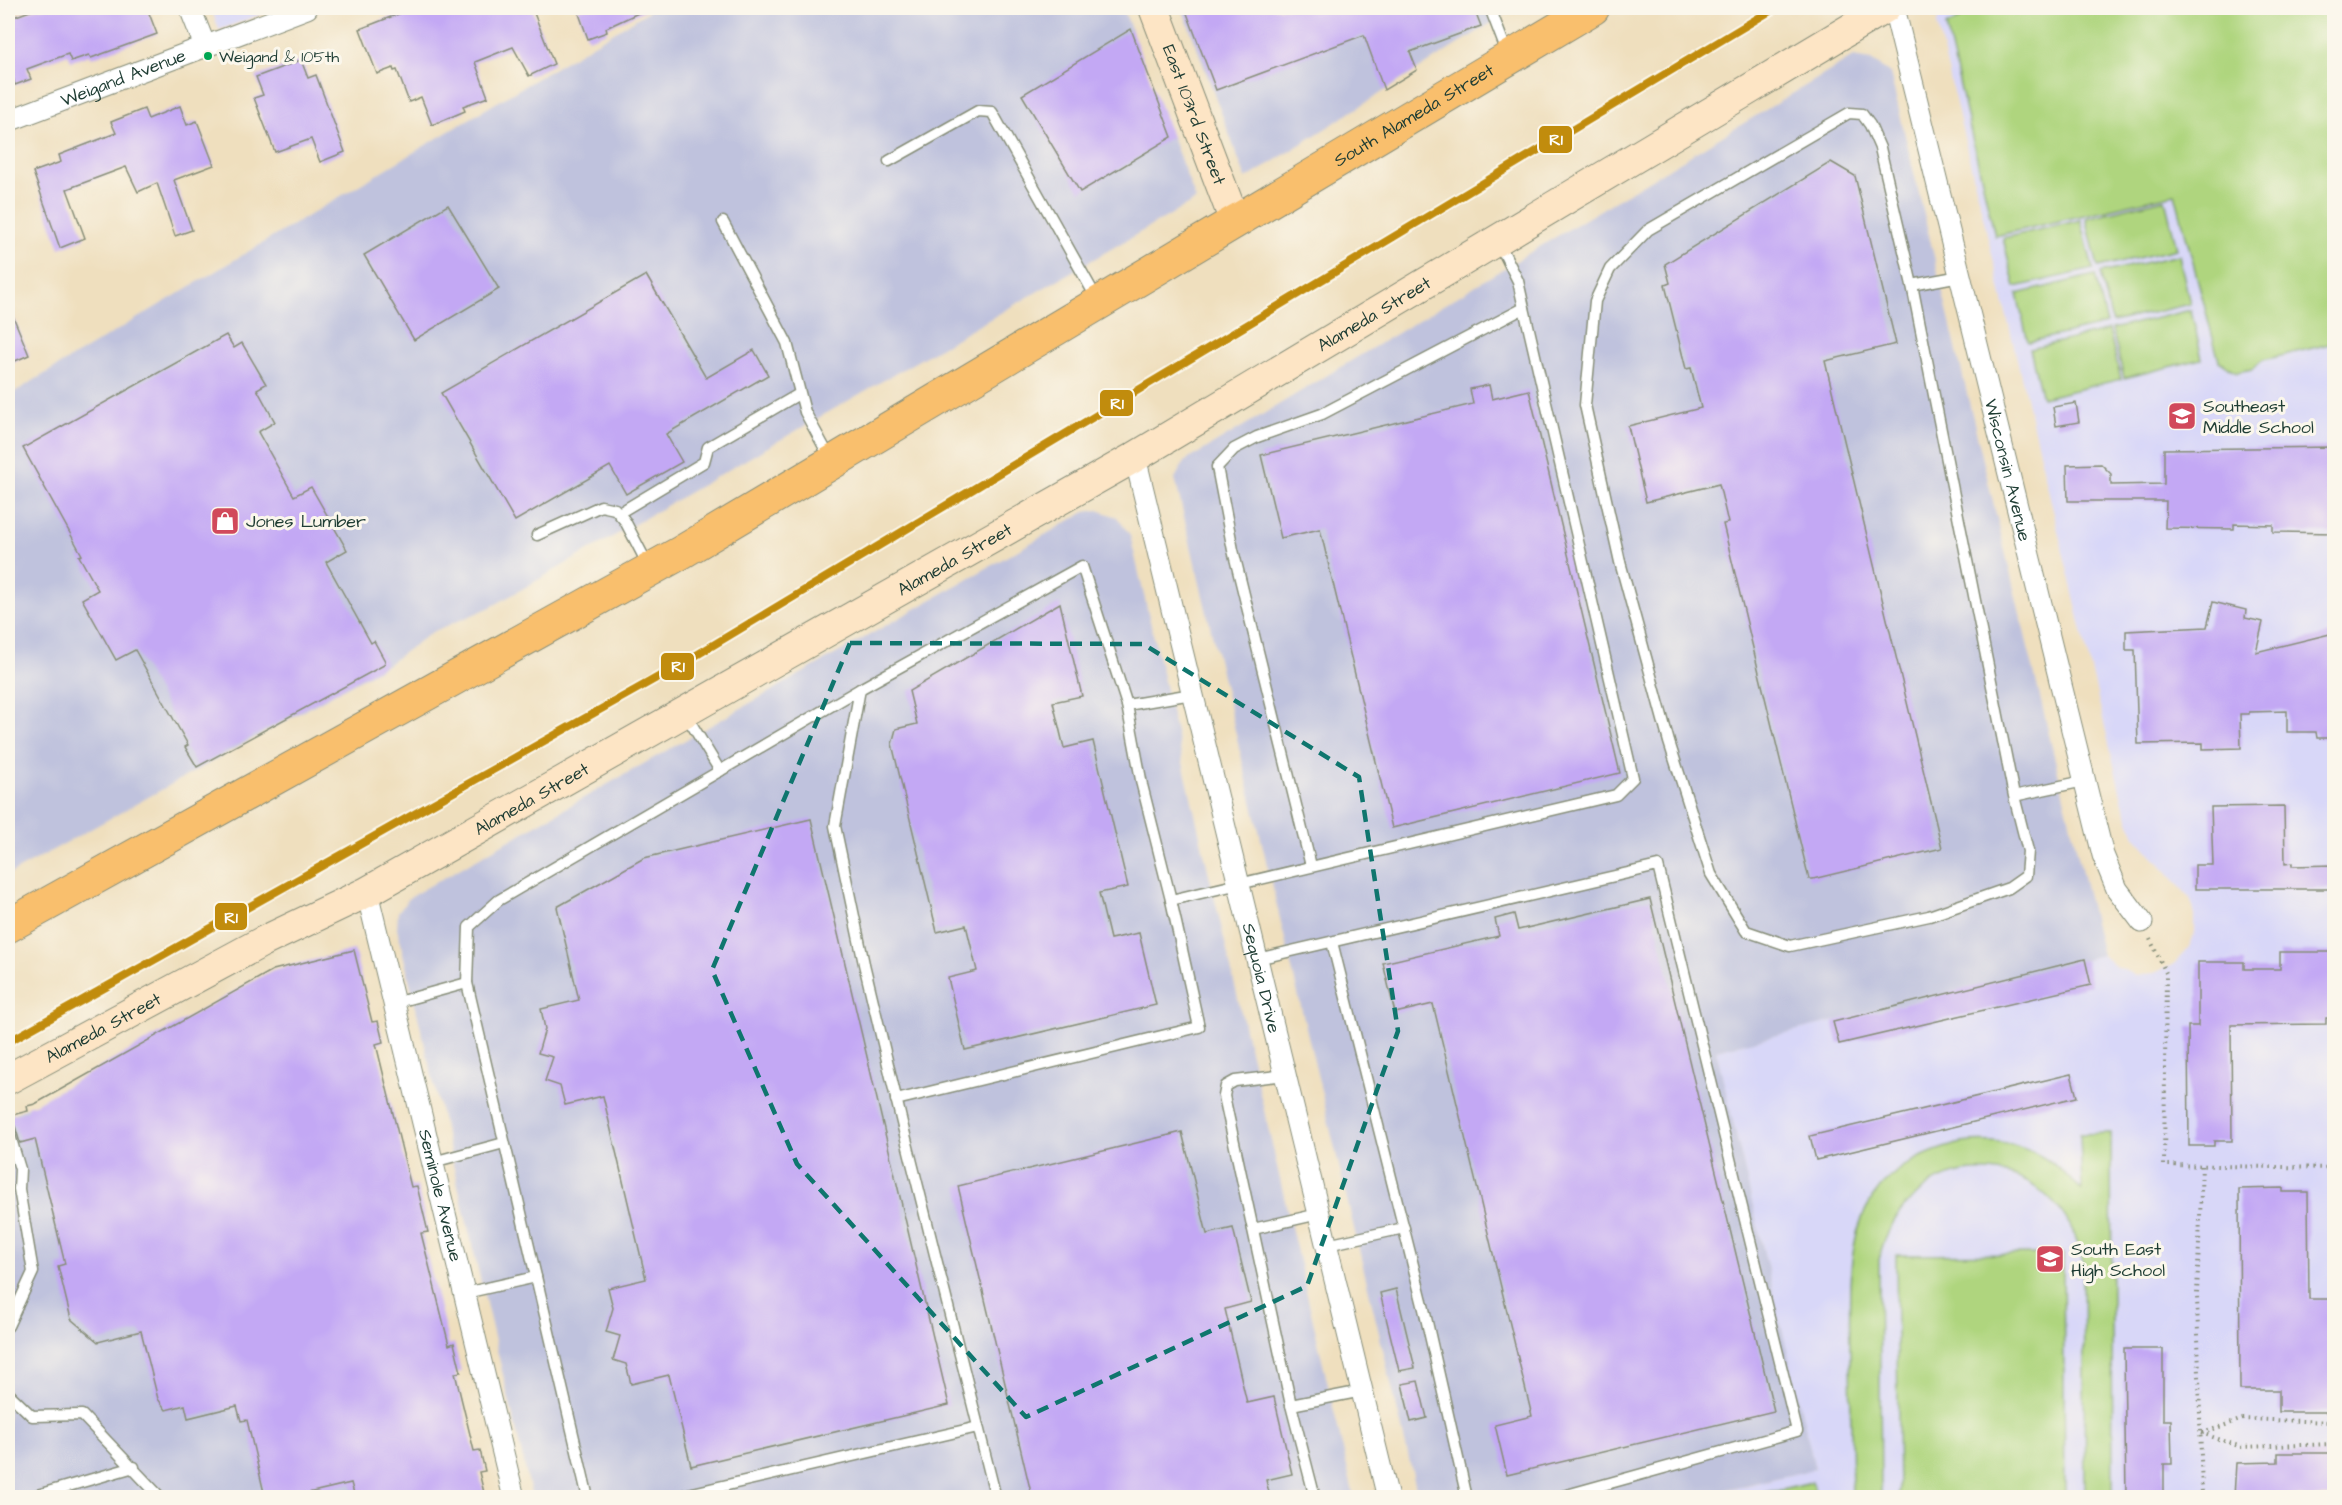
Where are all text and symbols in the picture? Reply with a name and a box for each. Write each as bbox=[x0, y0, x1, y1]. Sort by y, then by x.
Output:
street label: East 103rd Street bbox=[1156, 41, 1232, 189]
street label: Weigand Avenue bbox=[57, 43, 190, 113]
place label: Weigand & 105th bbox=[219, 46, 339, 69]
marker: Weigand & 105th bbox=[202, 50, 214, 62]
street label: South Alameda Street bbox=[1329, 58, 1499, 173]
line badge: R1 bbox=[1538, 125, 1573, 154]
text: R1 bbox=[1549, 129, 1564, 151]
street label: Alameda Street bbox=[1313, 270, 1436, 358]
line badge: R1 bbox=[1099, 389, 1134, 417]
text: R1 bbox=[1110, 393, 1125, 415]
place label: Southeast Middle School bbox=[2203, 394, 2314, 440]
street label: Wisconsin Avenue bbox=[1978, 397, 2037, 544]
school or university icon: Southeast Middle School bbox=[2166, 400, 2198, 432]
shop icon: Jones Lumber bbox=[209, 505, 241, 537]
place label: Jones Lumber bbox=[246, 509, 366, 534]
street label: Alameda Street bbox=[893, 517, 1017, 602]
line badge: R1 bbox=[660, 652, 695, 681]
text: R1 bbox=[671, 656, 686, 678]
street label: Alameda Street bbox=[470, 756, 594, 842]
line badge: R1 bbox=[214, 902, 248, 931]
text: R1 bbox=[224, 907, 239, 929]
street label: Sequoia Drive bbox=[1236, 920, 1287, 1036]
street label: Alameda Street bbox=[41, 986, 166, 1070]
street label: Seminole Avenue bbox=[412, 1127, 468, 1264]
place label: South East High School bbox=[2071, 1237, 2165, 1284]
school or university icon: South East High School bbox=[2034, 1243, 2066, 1275]

